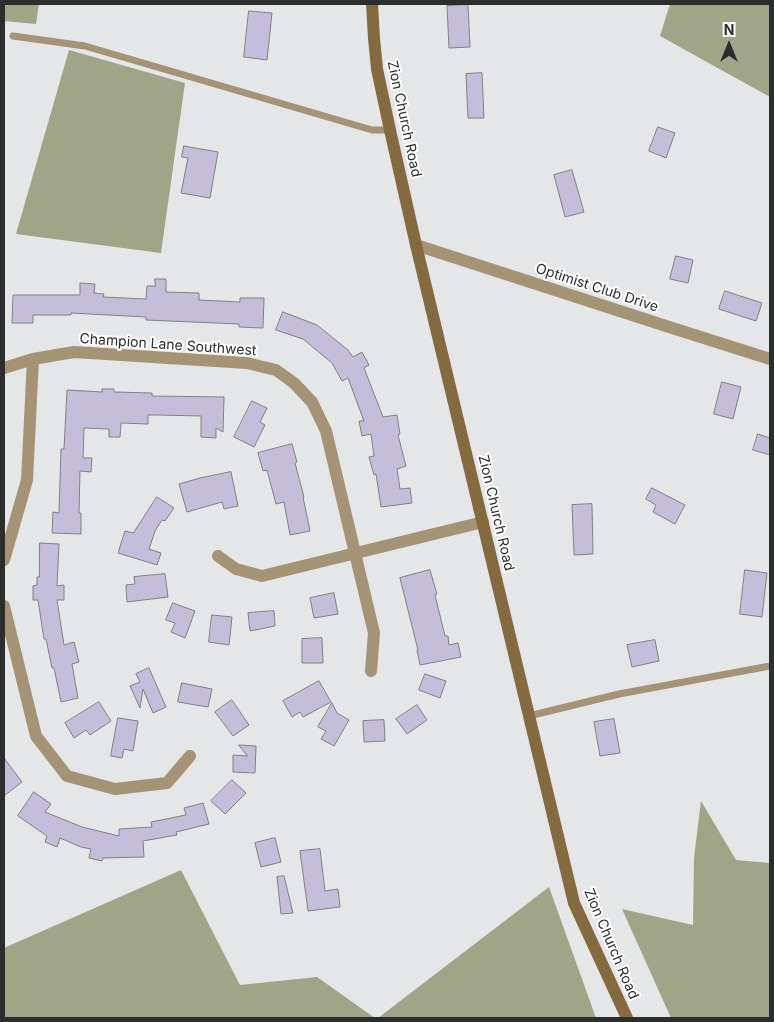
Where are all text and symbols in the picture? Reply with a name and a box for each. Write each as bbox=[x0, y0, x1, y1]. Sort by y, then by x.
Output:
north arrow bbox=[704, 20, 754, 70]
text: N bbox=[724, 21, 734, 38]
street label: Zion Church Road bbox=[383, 59, 425, 179]
street label: Optimist Club Drive bbox=[534, 260, 660, 316]
street label: Champion Lane Southwest bbox=[79, 330, 257, 360]
street label: Zion Church Road bbox=[474, 453, 518, 573]
street label: Zion Church Road bbox=[580, 886, 642, 1002]

